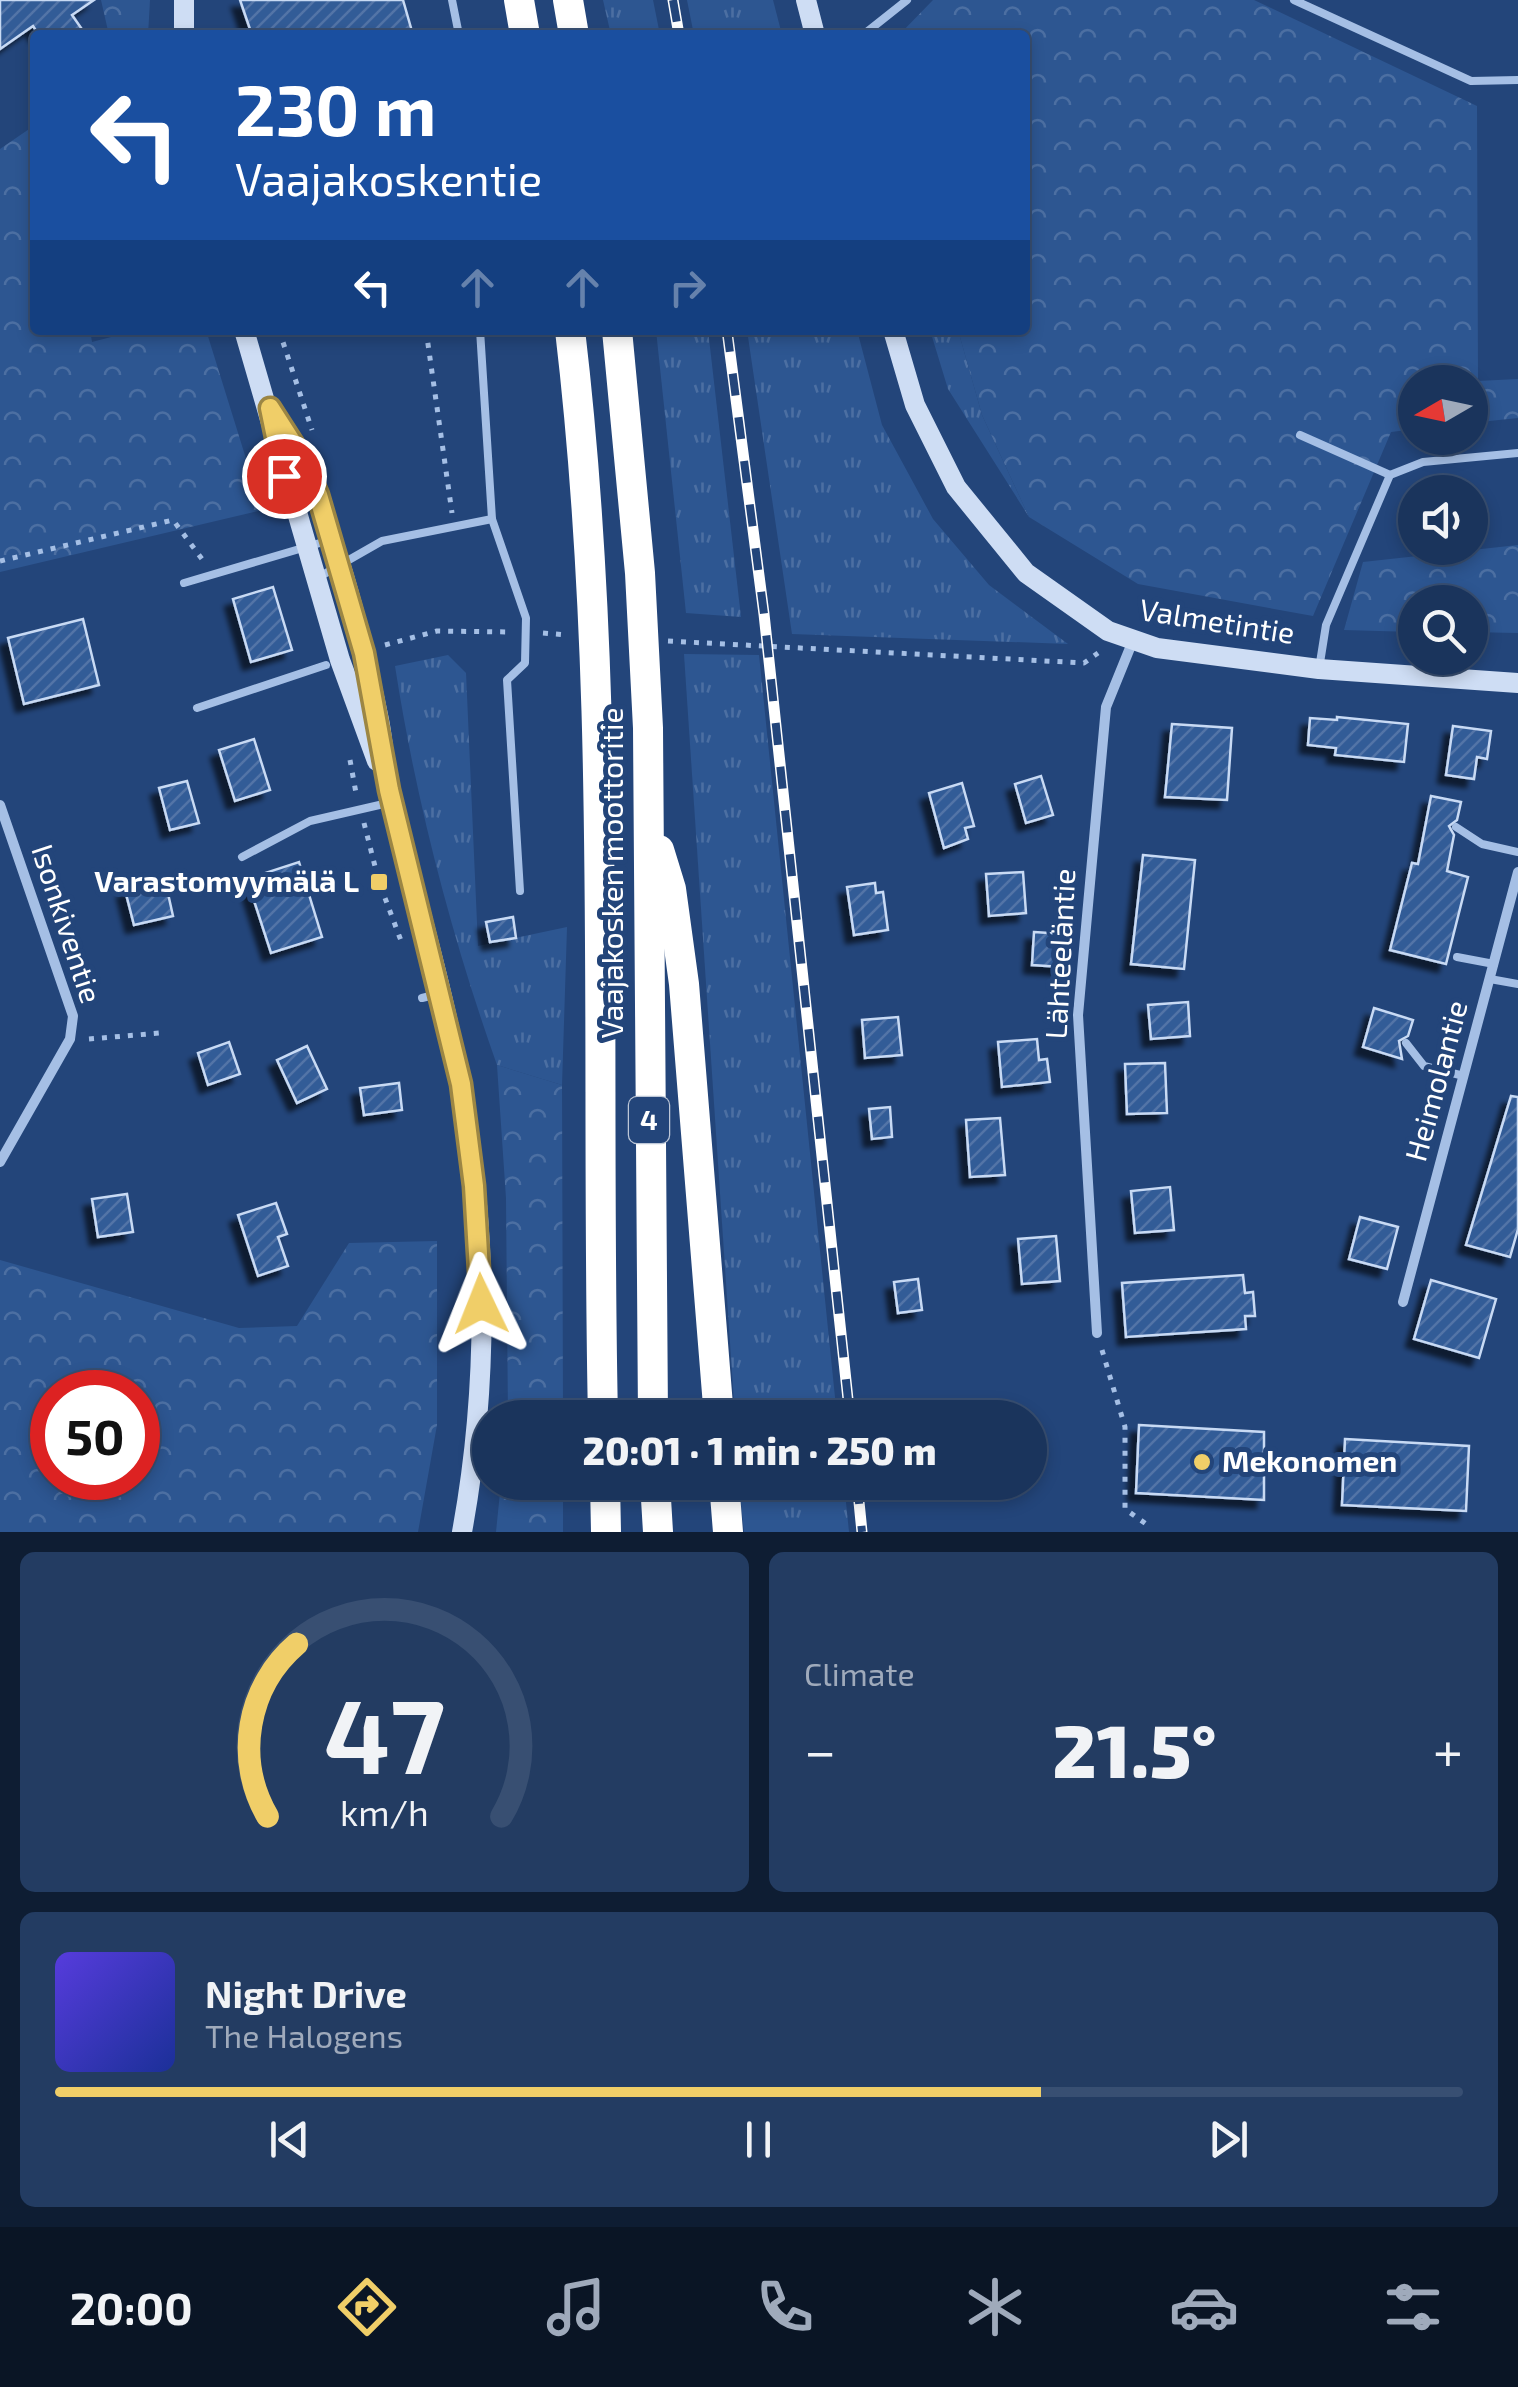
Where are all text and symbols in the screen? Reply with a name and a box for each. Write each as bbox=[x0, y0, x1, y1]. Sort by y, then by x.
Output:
text: 230 m bbox=[235, 66, 436, 150]
icon: left bbox=[70, 70, 200, 200]
text: Vaajakoskentie bbox=[235, 151, 542, 205]
icon: left bbox=[345, 260, 400, 315]
icon: ahead bbox=[450, 260, 505, 315]
icon: ahead bbox=[555, 260, 610, 315]
icon: right bbox=[660, 260, 715, 315]
north arrow bbox=[1398, 365, 1488, 455]
map controls bbox=[1398, 365, 1488, 675]
pin bbox=[242, 434, 327, 519]
icon: arrive bbox=[257, 449, 312, 504]
button: sound bbox=[1398, 475, 1488, 565]
button: search bbox=[1398, 585, 1488, 675]
street label: Valmetintie bbox=[1137, 590, 1297, 650]
street label: Vaajakosken moottoritie bbox=[593, 707, 629, 1039]
street label: Isonkiventie bbox=[25, 840, 110, 1007]
place label: Varastomyymälä L bbox=[94, 862, 359, 899]
street label: Lähteeläntie bbox=[1037, 868, 1081, 1040]
marker: Varastomyymälä L bbox=[368, 871, 390, 893]
street label: Heimolantie bbox=[1396, 996, 1474, 1165]
road number: 4 bbox=[629, 1097, 669, 1143]
position arrow bbox=[429, 1252, 533, 1356]
speed limit sign: 50 bbox=[30, 1370, 160, 1500]
text: 20:01 · 1 min · 250 m bbox=[583, 1427, 936, 1473]
place label: Mekonomen bbox=[1222, 1442, 1397, 1478]
marker: Mekonomen bbox=[1191, 1451, 1213, 1473]
text: Climate bbox=[804, 1654, 915, 1692]
text: 47 bbox=[324, 1670, 445, 1795]
text: 21.5° bbox=[1052, 1703, 1217, 1793]
text: − bbox=[804, 1716, 836, 1782]
text: + bbox=[1433, 1716, 1463, 1782]
text: km/h bbox=[340, 1790, 429, 1833]
text: Night Drive bbox=[205, 1970, 407, 2016]
text: The Halogens bbox=[205, 2016, 403, 2054]
icon: previous bbox=[262, 2112, 317, 2167]
icon: pause bbox=[731, 2112, 786, 2167]
icon: next bbox=[1201, 2112, 1256, 2167]
icon: directions bbox=[332, 2272, 402, 2342]
icon: music bbox=[541, 2272, 611, 2342]
icon: phone bbox=[750, 2272, 820, 2342]
icon: climate bbox=[960, 2272, 1030, 2342]
icon: car bbox=[1169, 2272, 1239, 2342]
icon: filters bbox=[1378, 2272, 1448, 2342]
text: 20:00 bbox=[70, 2280, 193, 2334]

